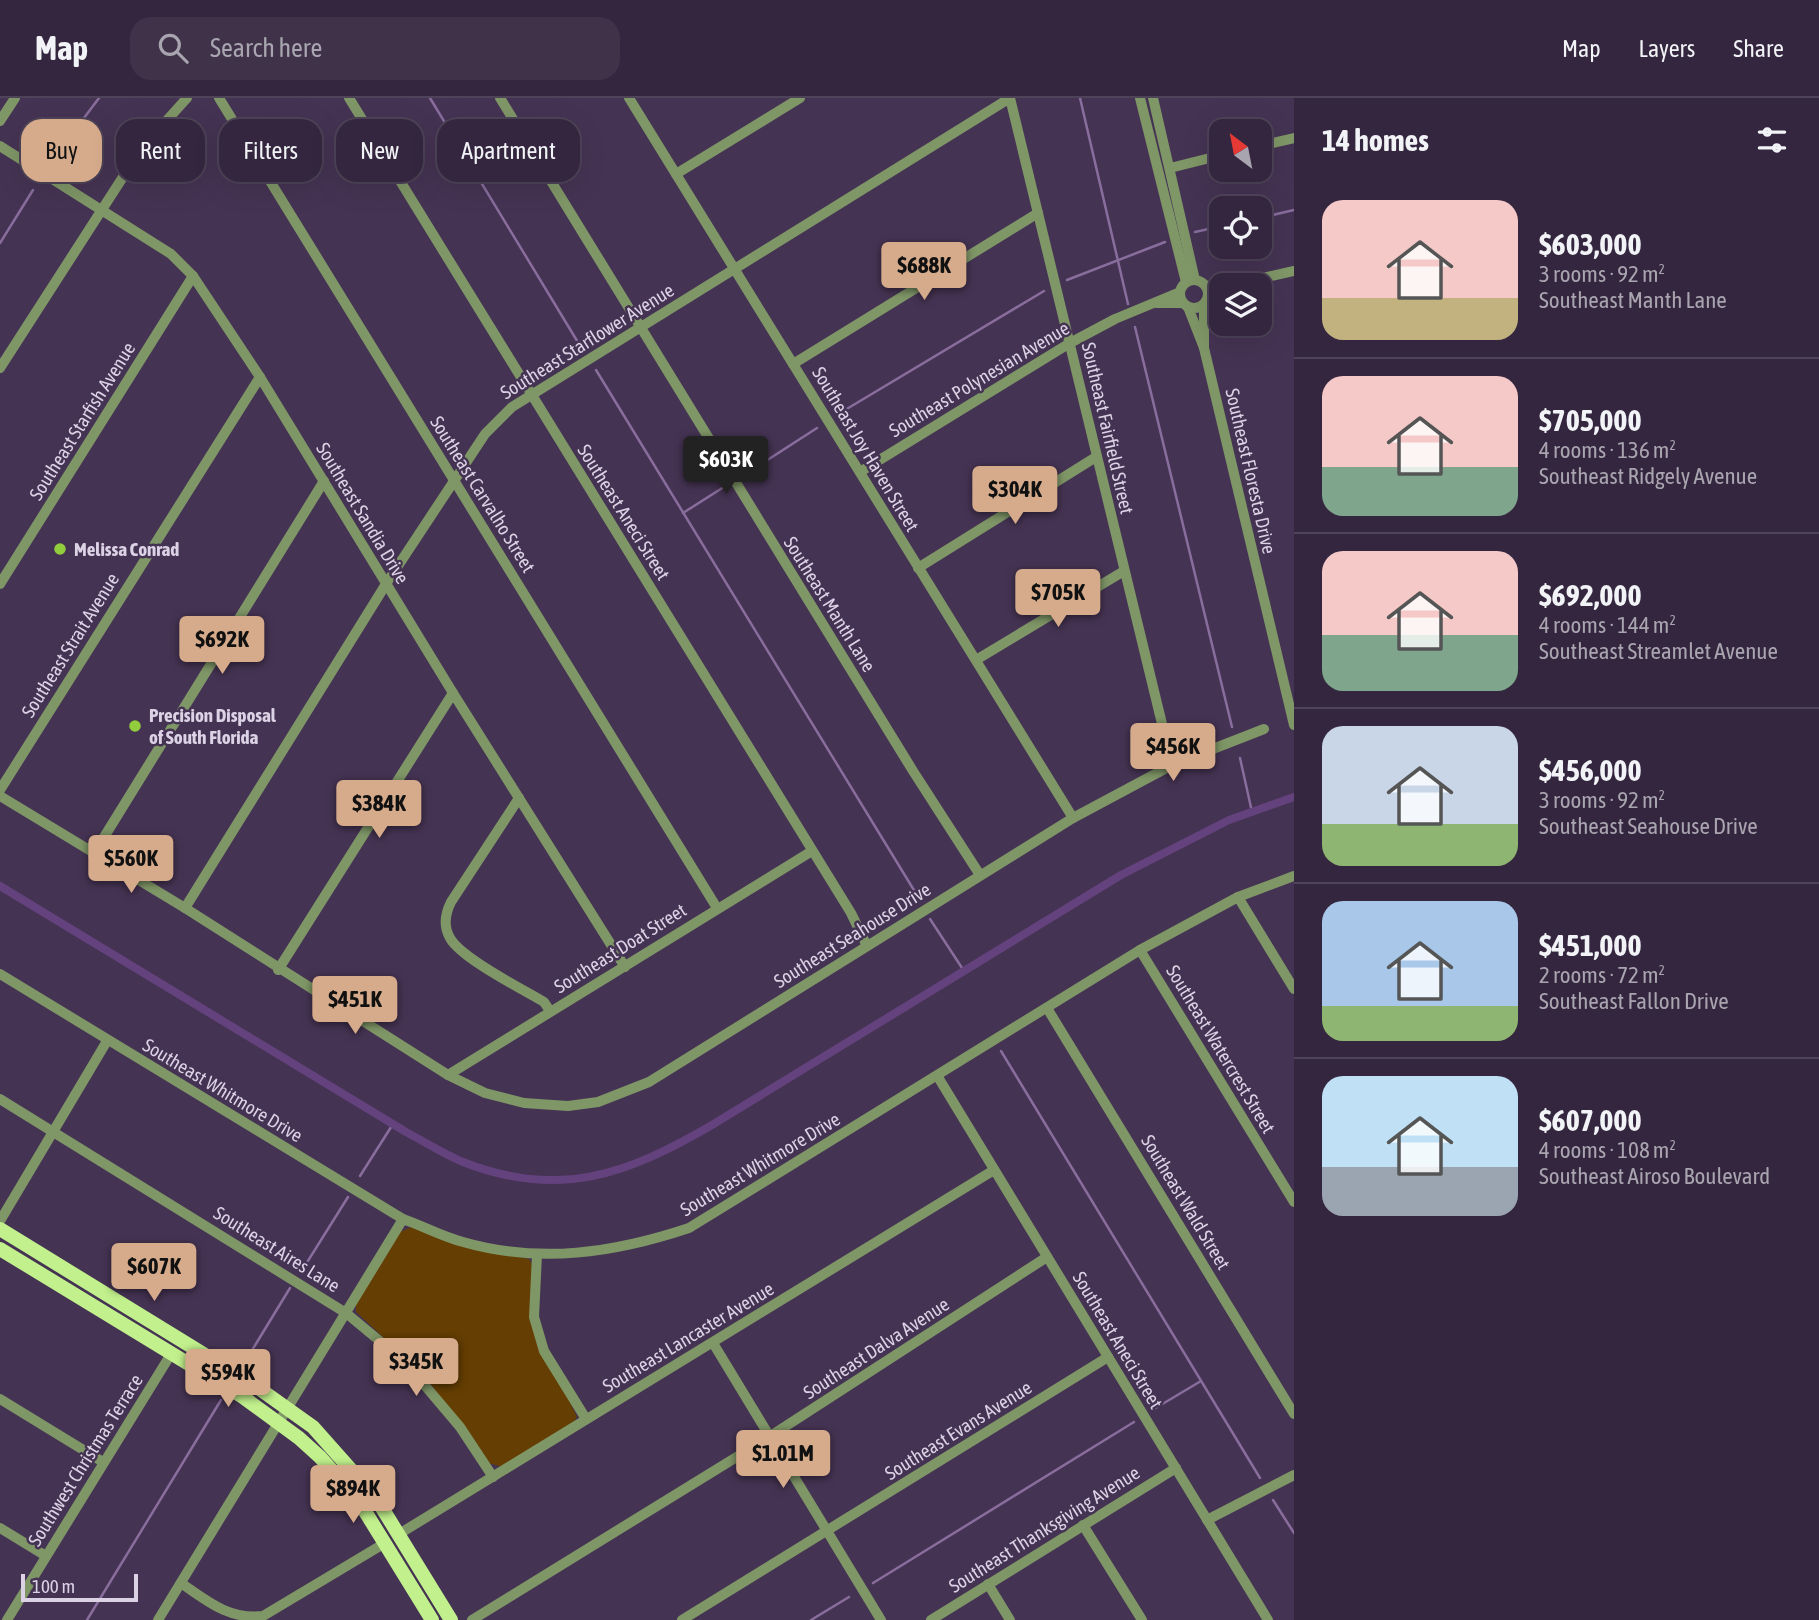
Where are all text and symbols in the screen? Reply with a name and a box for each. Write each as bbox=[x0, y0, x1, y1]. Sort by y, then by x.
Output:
search box bbox=[130, 17, 620, 80]
text: Map bbox=[35, 29, 88, 67]
icon: search bbox=[154, 29, 192, 67]
text: Search here bbox=[210, 33, 322, 63]
text: Map bbox=[1562, 35, 1601, 62]
text: Layers bbox=[1639, 35, 1695, 62]
text: Share bbox=[1733, 35, 1784, 62]
chip: Buy bbox=[21, 119, 102, 182]
chip: Rent bbox=[116, 119, 205, 182]
chip: Filters bbox=[219, 119, 322, 182]
chip: New bbox=[336, 119, 423, 182]
chip: Apartment bbox=[437, 119, 580, 182]
north arrow bbox=[1209, 119, 1272, 182]
map controls bbox=[1209, 119, 1272, 336]
icon: filters bbox=[1753, 121, 1791, 159]
text: 14 homes bbox=[1322, 123, 1429, 157]
button: locate bbox=[1209, 196, 1272, 259]
text: $603,000 bbox=[1539, 227, 1642, 261]
icon: home bbox=[1378, 228, 1462, 312]
pin: $688K bbox=[875, 242, 973, 302]
text: $688K bbox=[897, 252, 951, 278]
text: 3 rooms · 92 m² bbox=[1539, 261, 1665, 287]
button: layers bbox=[1209, 273, 1272, 336]
street label: Southeast Starflower Avenue bbox=[496, 279, 678, 403]
text: Southeast Manth Lane bbox=[1539, 287, 1727, 313]
street label: Southeast Polynesian Avenue bbox=[885, 317, 1073, 441]
street label: Southeast Starfish Avenue bbox=[25, 338, 139, 504]
street label: Southeast Fairfield Street bbox=[1078, 340, 1138, 516]
street label: Southeast Joy Haven Street bbox=[808, 363, 924, 535]
street label: Southeast Floresta Drive bbox=[1221, 386, 1281, 556]
text: $705,000 bbox=[1539, 403, 1642, 437]
icon: home bbox=[1378, 404, 1462, 488]
street label: Southeast Carvalho Street bbox=[426, 412, 540, 576]
pin: $603K bbox=[677, 436, 775, 496]
text: 4 rooms · 136 m² bbox=[1539, 437, 1676, 463]
street label: Southeast Sandia Drive bbox=[312, 438, 414, 588]
street label: Southeast Aneci Street bbox=[573, 440, 675, 584]
text: $603K bbox=[699, 446, 753, 472]
text: Southeast Ridgely Avenue bbox=[1539, 463, 1757, 489]
pin: $304K bbox=[966, 466, 1064, 526]
text: $304K bbox=[988, 476, 1042, 502]
street label: Southeast Manth Lane bbox=[780, 532, 880, 676]
place label: Melissa Conrad bbox=[74, 538, 179, 560]
marker: Melissa Conrad bbox=[52, 541, 68, 557]
street label: Southeast Strait Avenue bbox=[17, 569, 123, 721]
pin: $705K bbox=[1009, 570, 1107, 629]
text: $692,000 bbox=[1539, 578, 1642, 612]
text: $705K bbox=[1031, 579, 1085, 605]
icon: home bbox=[1378, 579, 1462, 663]
text: 4 rooms · 144 m² bbox=[1539, 612, 1676, 638]
pin: $692K bbox=[173, 616, 271, 676]
text: $692K bbox=[195, 626, 249, 652]
text: Southeast Streamlet Avenue bbox=[1539, 638, 1778, 664]
place label: Precision Disposal of South Florida bbox=[149, 704, 277, 748]
marker: Precision Disposal of South Florida bbox=[127, 718, 143, 734]
pin: $456K bbox=[1124, 724, 1222, 783]
text: $456K bbox=[1146, 733, 1200, 759]
text: $456,000 bbox=[1539, 753, 1642, 787]
icon: home bbox=[1378, 754, 1462, 838]
pin: $384K bbox=[330, 780, 428, 840]
text: 3 rooms · 92 m² bbox=[1539, 787, 1665, 813]
text: $384K bbox=[352, 790, 406, 816]
text: Southeast Seahouse Drive bbox=[1539, 813, 1758, 839]
pin: $560K bbox=[82, 836, 180, 895]
text: $560K bbox=[104, 845, 158, 871]
street label: Southeast Seahouse Drive bbox=[770, 878, 934, 992]
street label: Southeast Doat Street bbox=[550, 899, 690, 997]
text: $451,000 bbox=[1539, 928, 1642, 962]
icon: home bbox=[1378, 929, 1462, 1013]
street label: Southeast Watercrest Street bbox=[1162, 961, 1280, 1137]
text: 2 rooms · 72 m² bbox=[1539, 962, 1665, 988]
pin: $451K bbox=[306, 976, 404, 1036]
text: $451K bbox=[328, 986, 382, 1012]
text: Southeast Fallon Drive bbox=[1539, 988, 1729, 1014]
street label: Southeast Whitmore Drive bbox=[139, 1034, 307, 1146]
text: $607,000 bbox=[1539, 1103, 1642, 1137]
icon: home bbox=[1378, 1104, 1462, 1188]
street label: Southeast Whitmore Drive bbox=[676, 1108, 844, 1220]
street label: Southeast Wald Street bbox=[1137, 1131, 1235, 1273]
text: 4 rooms · 108 m² bbox=[1539, 1137, 1676, 1163]
text: Southeast Airoso Boulevard bbox=[1539, 1163, 1770, 1189]
street label: Southeast Aires Lane bbox=[210, 1201, 344, 1297]
pin: $607K bbox=[105, 1244, 203, 1303]
text: $607K bbox=[127, 1253, 181, 1279]
street label: Southeast Aneci Street bbox=[1068, 1268, 1168, 1412]
street label: Southeast Lancaster Avenue bbox=[598, 1277, 778, 1397]
street label: Southeast Dalva Avenue bbox=[799, 1293, 953, 1403]
pin: $345K bbox=[367, 1338, 465, 1398]
text: $345K bbox=[389, 1348, 443, 1374]
pin: $594K bbox=[179, 1350, 277, 1409]
text: $594K bbox=[201, 1359, 255, 1385]
street label: Southwest Christmas Terrace bbox=[23, 1370, 147, 1550]
street label: Southeast Evans Avenue bbox=[881, 1376, 1035, 1484]
pin: $1.01M bbox=[726, 1430, 840, 1490]
text: $1.01M bbox=[752, 1440, 814, 1466]
street label: Southeast Thanksgiving Avenue bbox=[945, 1461, 1143, 1597]
pin: $894K bbox=[304, 1466, 402, 1525]
text: $894K bbox=[326, 1475, 380, 1501]
scale bar bbox=[21, 1571, 138, 1603]
text: 100 m bbox=[32, 1575, 75, 1597]

